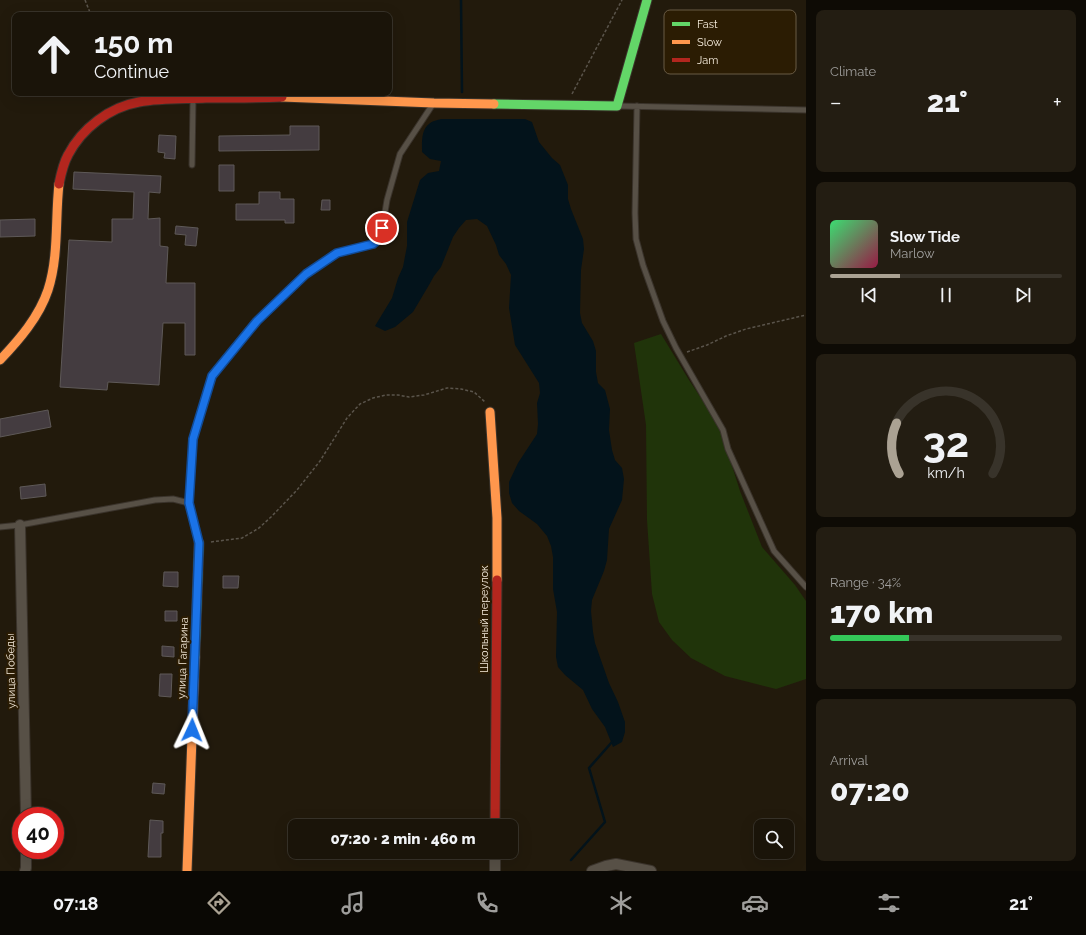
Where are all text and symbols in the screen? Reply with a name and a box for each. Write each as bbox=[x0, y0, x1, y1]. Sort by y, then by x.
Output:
legend bbox=[664, 10, 796, 74]
text: Fast bbox=[697, 18, 718, 31]
text: 150 m bbox=[94, 27, 173, 60]
icon: ahead bbox=[28, 28, 80, 80]
text: Slow bbox=[697, 36, 722, 49]
text: Jam bbox=[697, 54, 718, 67]
text: Continue bbox=[94, 61, 169, 82]
text: Climate bbox=[830, 64, 876, 79]
text: 21° bbox=[927, 84, 968, 119]
text: − bbox=[830, 89, 842, 115]
text: + bbox=[1053, 89, 1062, 115]
pin bbox=[365, 211, 399, 245]
icon: arrive bbox=[371, 217, 393, 239]
text: Slow Tide bbox=[890, 228, 960, 246]
text: Marlow bbox=[890, 246, 935, 261]
icon: previous bbox=[858, 284, 880, 306]
icon: pause bbox=[935, 284, 957, 306]
icon: next bbox=[1012, 284, 1034, 306]
text: 32 bbox=[923, 417, 969, 466]
text: km/h bbox=[927, 464, 965, 480]
street label: Школьный переулок bbox=[478, 565, 491, 673]
text: Range · 34% bbox=[830, 575, 901, 590]
text: 170 km bbox=[830, 595, 933, 630]
street label: улица Гагарина bbox=[175, 617, 191, 699]
street label: улица Победы bbox=[4, 633, 18, 709]
position arrow bbox=[171, 709, 213, 751]
text: Arrival bbox=[830, 753, 868, 768]
text: 07:20 bbox=[830, 773, 910, 808]
speed limit sign: 40 bbox=[12, 807, 64, 859]
map controls bbox=[754, 819, 794, 859]
button: search bbox=[754, 819, 794, 859]
text: 07:20 · 2 min · 460 m bbox=[331, 830, 476, 848]
icon: directions bbox=[205, 889, 233, 917]
icon: music bbox=[339, 889, 367, 917]
icon: phone bbox=[473, 889, 501, 917]
icon: climate bbox=[607, 889, 635, 917]
icon: car bbox=[741, 889, 769, 917]
icon: filters bbox=[875, 889, 903, 917]
text: 07:18 bbox=[53, 893, 98, 914]
text: 21° bbox=[1009, 893, 1033, 914]

